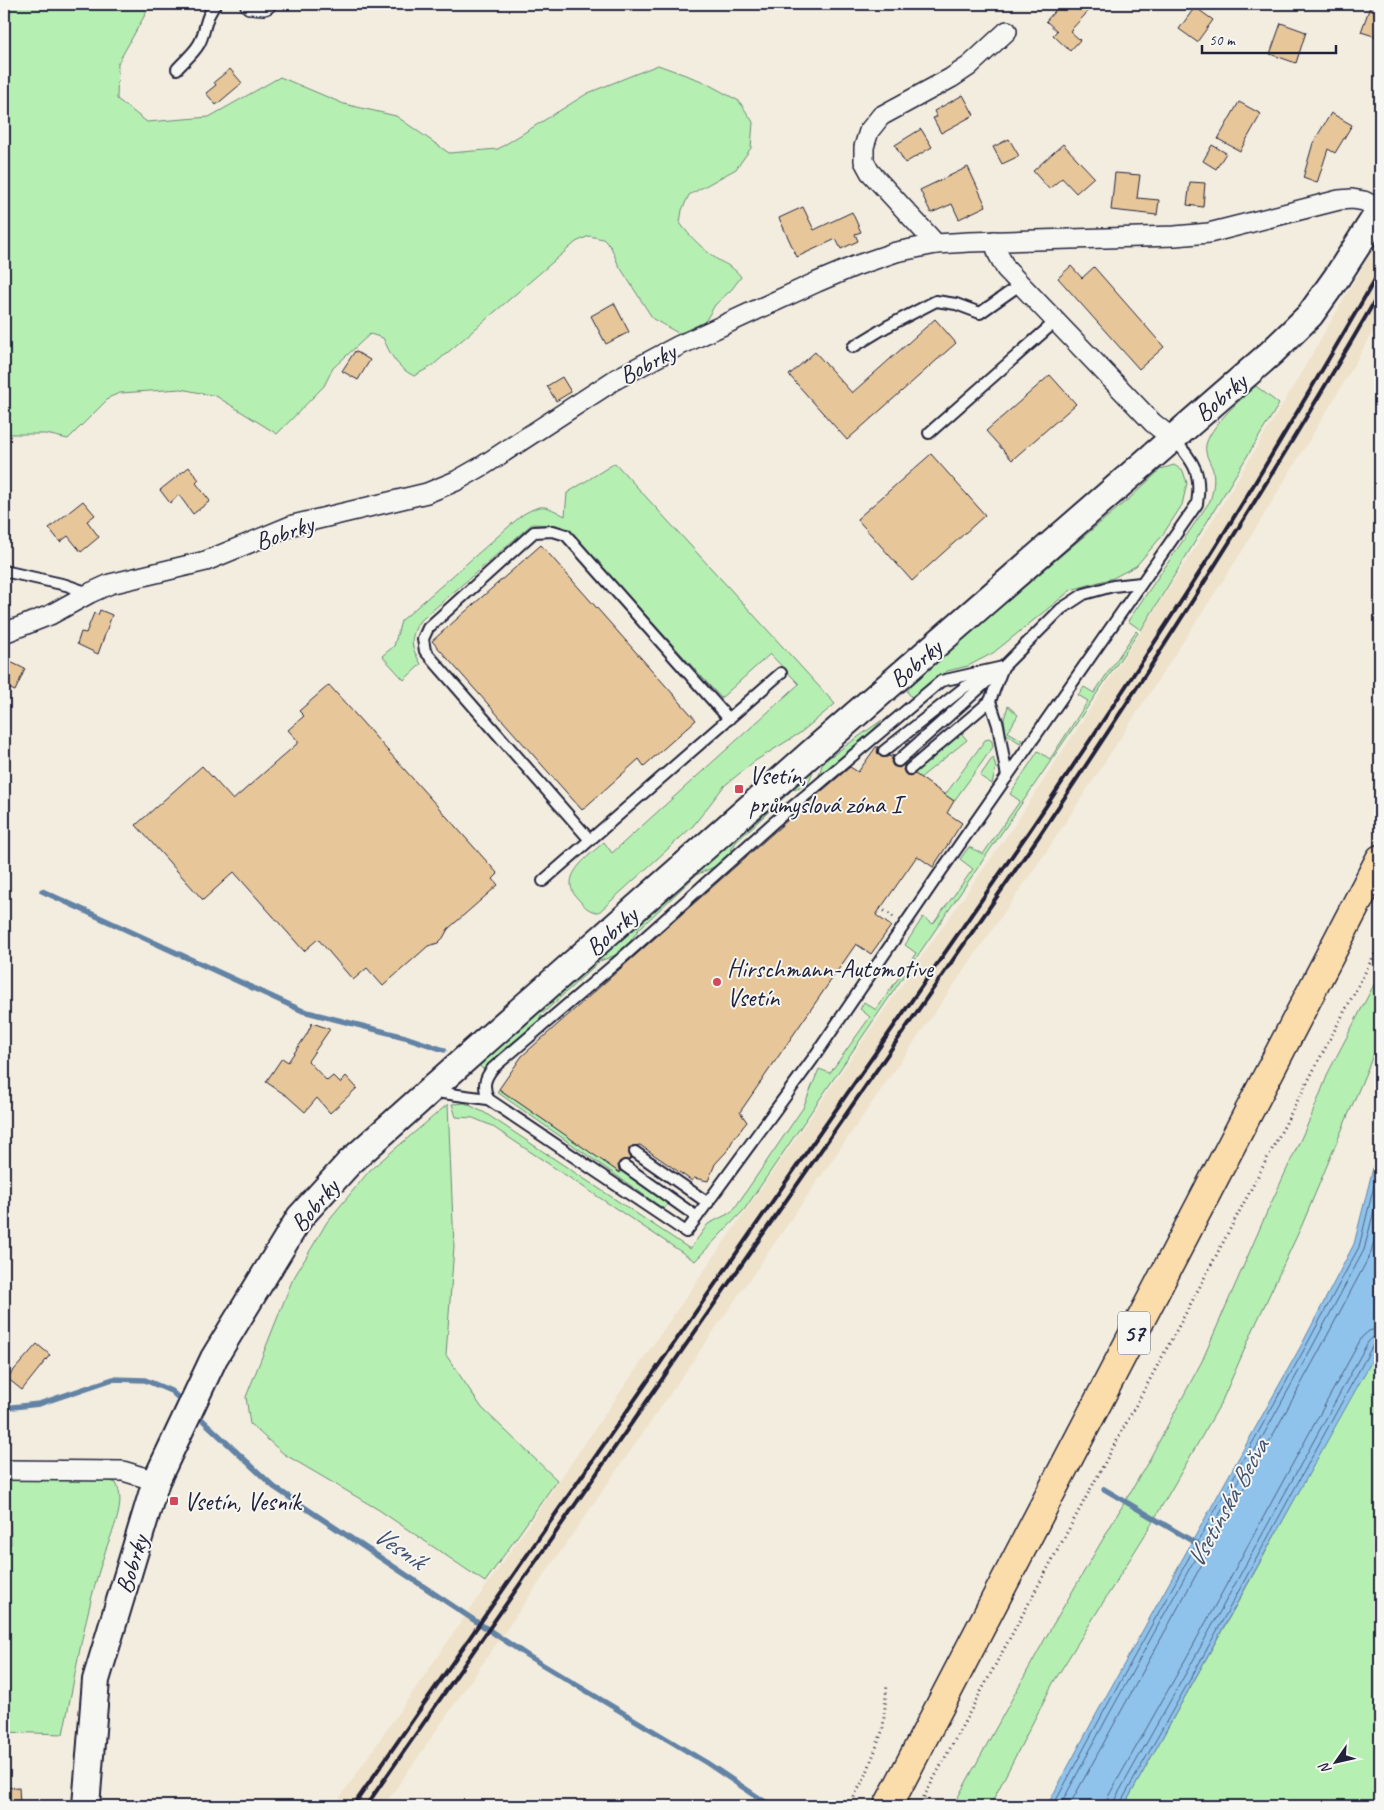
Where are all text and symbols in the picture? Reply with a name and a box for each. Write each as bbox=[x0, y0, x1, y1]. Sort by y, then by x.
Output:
scale bar bbox=[1202, 22, 1335, 54]
text: 50 m bbox=[1209, 31, 1236, 50]
street label: Bobrky bbox=[614, 335, 683, 392]
street label: Bobrky bbox=[1188, 365, 1255, 429]
street label: Bobrky bbox=[251, 507, 320, 558]
street label: Bobrky bbox=[883, 631, 950, 695]
place label: Vsetín, průmyslová zóna I bbox=[749, 760, 907, 821]
marker: Vsetín, průmyslová zóna I bbox=[733, 783, 745, 795]
street label: Bobrky bbox=[579, 898, 646, 963]
place label: Hirschmann-Automotive Vsetín bbox=[727, 953, 935, 1014]
marker: Hirschmann-Automotive Vsetín bbox=[711, 976, 723, 988]
street label: Bobrky bbox=[283, 1171, 348, 1239]
road number: 57 bbox=[1118, 1312, 1150, 1355]
water label: Vsetínská Bečva bbox=[1179, 1431, 1277, 1573]
place label: Vsetín, Vesník bbox=[184, 1486, 302, 1518]
marker: Vsetín, Vesník bbox=[168, 1495, 180, 1507]
water label: Vesník bbox=[368, 1518, 436, 1579]
street label: Bobrky bbox=[108, 1529, 157, 1597]
north arrow bbox=[1312, 1738, 1362, 1788]
text: N bbox=[1315, 1759, 1335, 1777]

